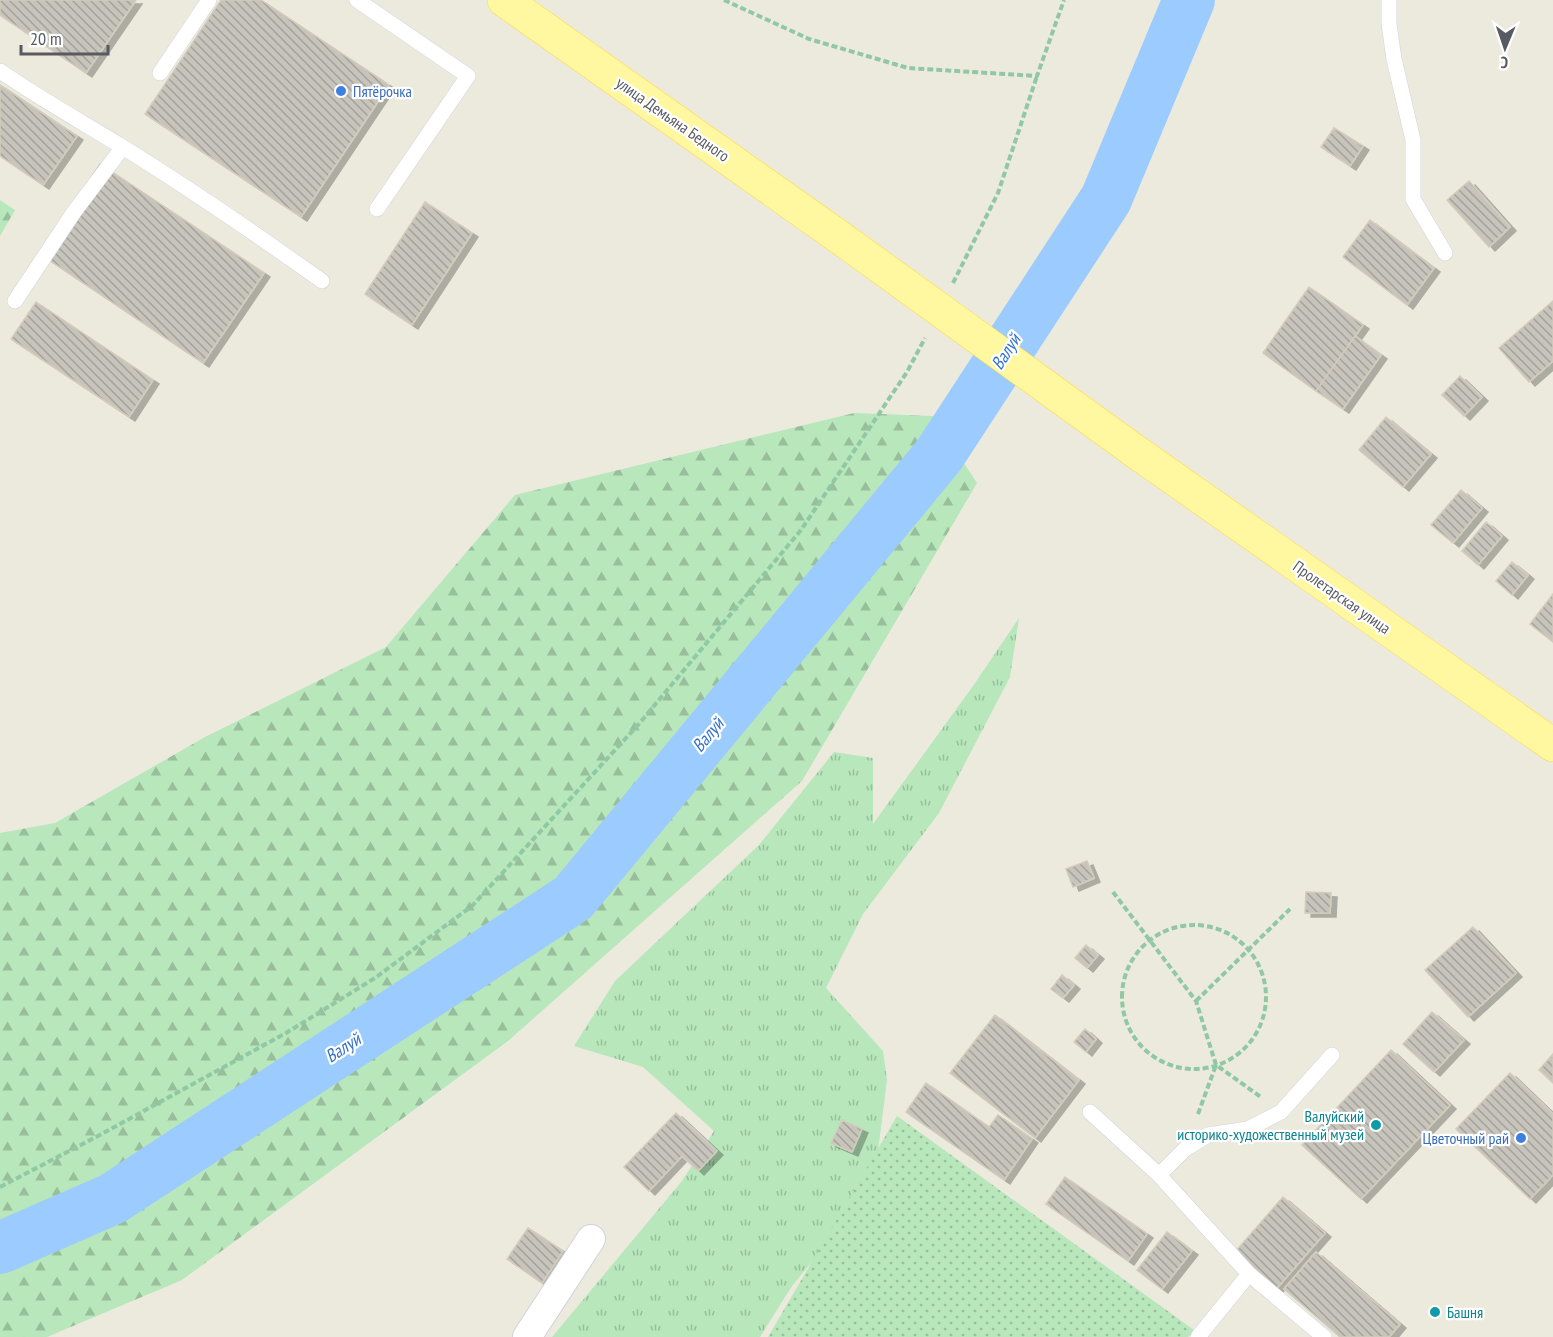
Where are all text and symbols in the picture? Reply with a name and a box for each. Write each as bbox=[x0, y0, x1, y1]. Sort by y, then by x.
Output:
scale bar bbox=[21, 18, 108, 56]
north arrow bbox=[1475, 18, 1535, 78]
text: 20 m bbox=[30, 27, 62, 50]
text: С bbox=[1500, 53, 1508, 73]
street label: улица Демьяна Бедного bbox=[612, 72, 734, 166]
place label: Пятёрочка bbox=[353, 81, 412, 101]
marker: Пятёрочка bbox=[334, 84, 348, 98]
water label: Валуй bbox=[986, 328, 1027, 374]
street label: Пролетарская улица bbox=[1289, 556, 1395, 638]
water label: Валуй bbox=[687, 711, 730, 757]
water label: Валуй bbox=[321, 1027, 367, 1067]
place label: Валуйский историко-художественный музей bbox=[1177, 1106, 1364, 1144]
marker: Валуйский историко-художественный музей bbox=[1369, 1118, 1383, 1132]
place label: Цветочный рай bbox=[1423, 1128, 1509, 1148]
marker: Цветочный рай bbox=[1514, 1131, 1528, 1145]
place label: Башня bbox=[1447, 1302, 1483, 1322]
marker: Башня bbox=[1428, 1305, 1442, 1319]

